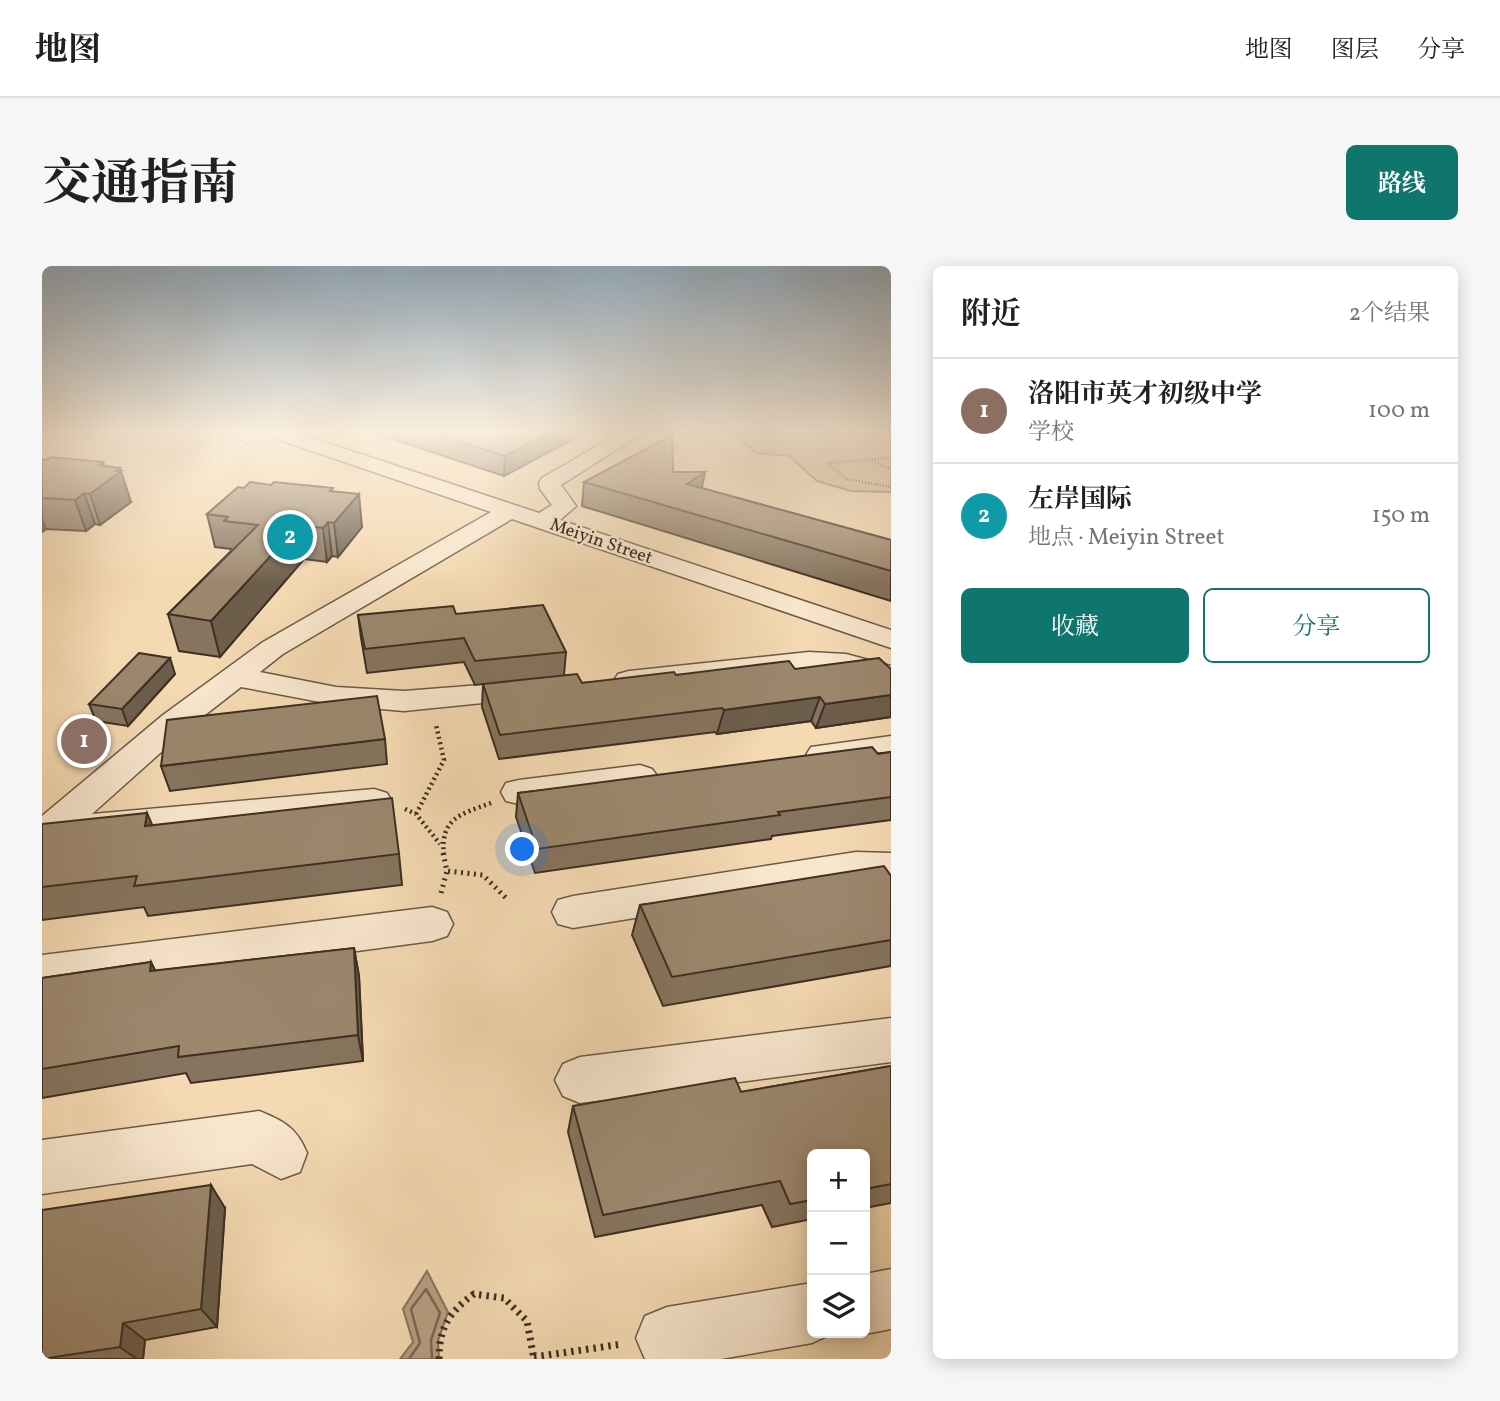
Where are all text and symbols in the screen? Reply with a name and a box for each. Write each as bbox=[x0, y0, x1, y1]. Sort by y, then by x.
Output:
text: 地图 bbox=[35, 29, 101, 75]
text: 地图 bbox=[1245, 34, 1293, 68]
text: 图层 bbox=[1331, 34, 1379, 68]
text: 分享 bbox=[1417, 34, 1465, 68]
button: 路线 bbox=[1346, 145, 1458, 220]
text: 交通指南 bbox=[42, 152, 238, 221]
text: 附近 bbox=[961, 294, 1021, 336]
text: 2个结果 bbox=[1349, 298, 1430, 330]
text: 洛阳市英才初级中学 bbox=[1028, 377, 1262, 413]
text: 1 bbox=[979, 395, 989, 427]
text: 100 m bbox=[1368, 395, 1430, 427]
text: 学校 bbox=[1028, 417, 1074, 449]
text: 左岸国际 bbox=[1028, 482, 1132, 518]
text: 2 bbox=[978, 500, 990, 532]
text: 150 m bbox=[1372, 500, 1430, 532]
pin: 2 bbox=[267, 511, 313, 563]
street label: Meiyin Street bbox=[546, 513, 656, 571]
text: 地点 · Meiyin Street bbox=[1028, 522, 1224, 554]
button: 收藏 bbox=[961, 588, 1189, 663]
button: 分享 bbox=[1203, 588, 1430, 663]
pin: 1 bbox=[61, 715, 107, 767]
your location bbox=[505, 832, 539, 866]
map controls bbox=[807, 1149, 870, 1338]
button: + bbox=[807, 1149, 870, 1212]
button: − bbox=[807, 1212, 870, 1275]
button: layers bbox=[807, 1275, 870, 1338]

